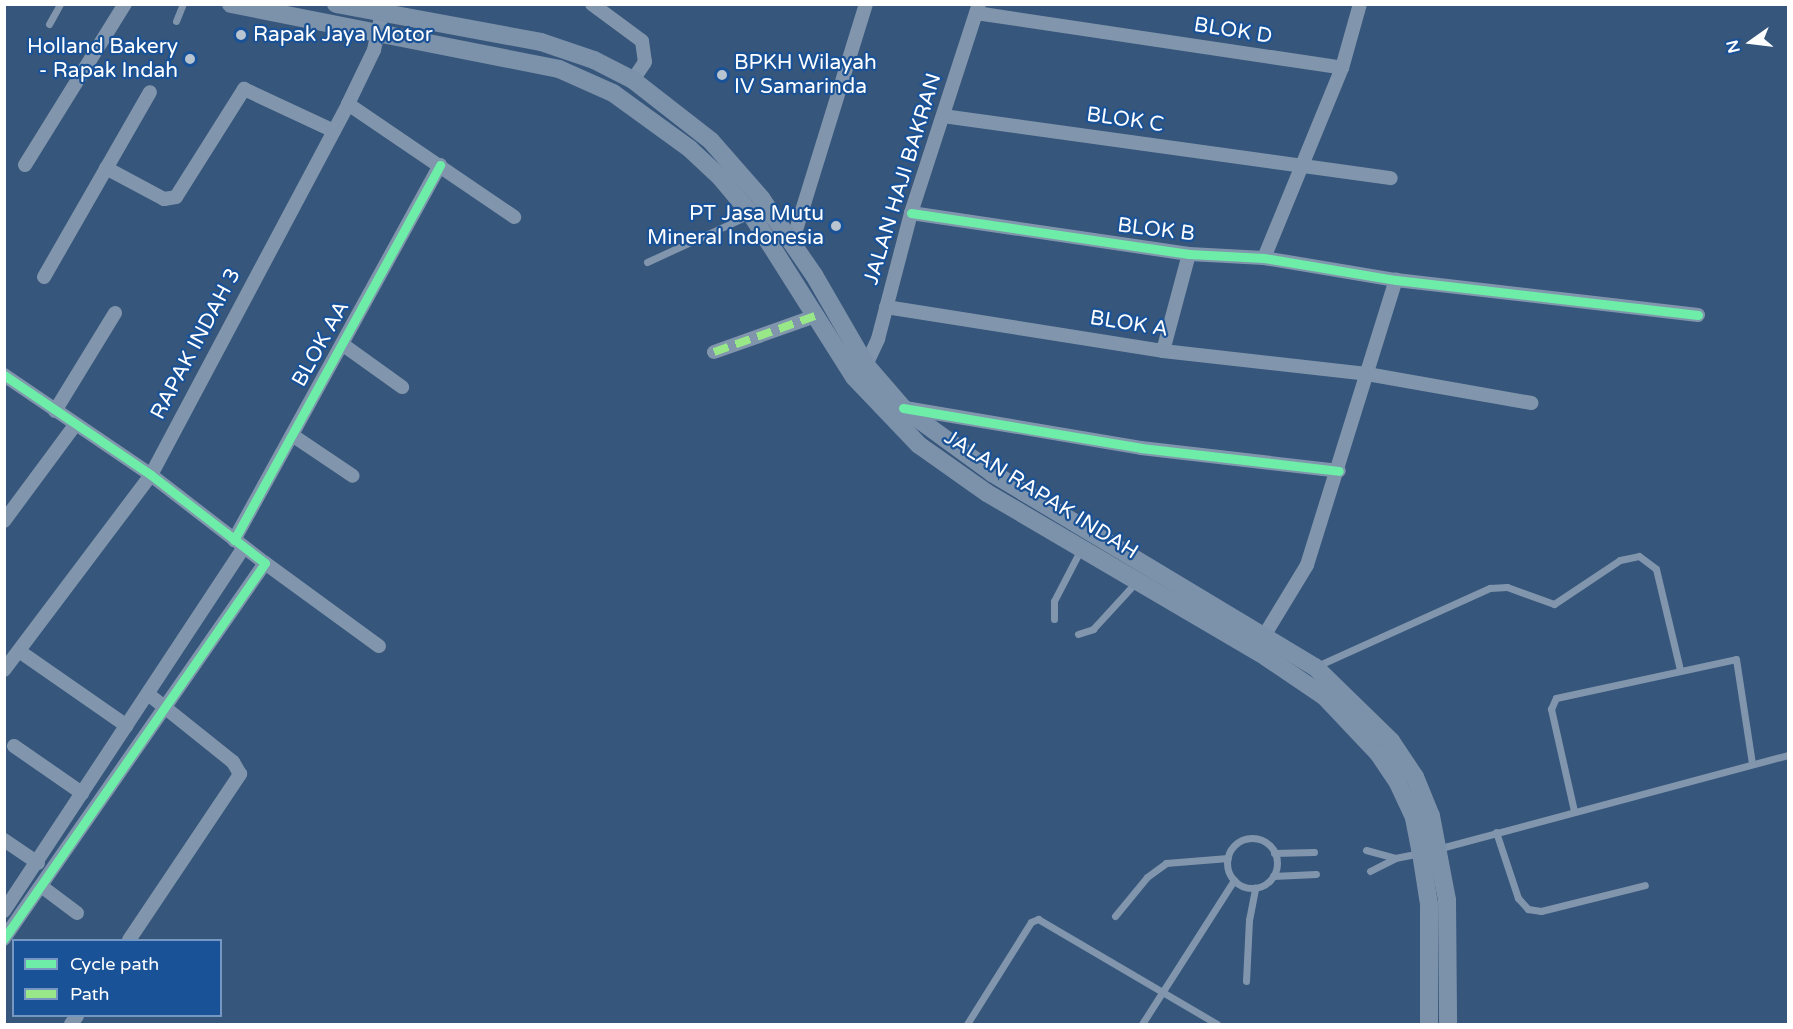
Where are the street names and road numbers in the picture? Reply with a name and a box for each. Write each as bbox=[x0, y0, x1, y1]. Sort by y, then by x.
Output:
street label: BLOK D bbox=[1192, 12, 1274, 50]
street label: JALAN HAJI BAKRAN bbox=[859, 70, 947, 288]
street label: BLOK C bbox=[1085, 102, 1165, 138]
street label: BLOK B bbox=[1116, 213, 1196, 247]
street label: RAPAK INDAH 3 bbox=[146, 264, 246, 424]
street label: BLOK AA bbox=[287, 297, 355, 391]
street label: BLOK A bbox=[1088, 305, 1170, 343]
street label: JALAN RAPAK INDAH bbox=[939, 425, 1143, 565]

